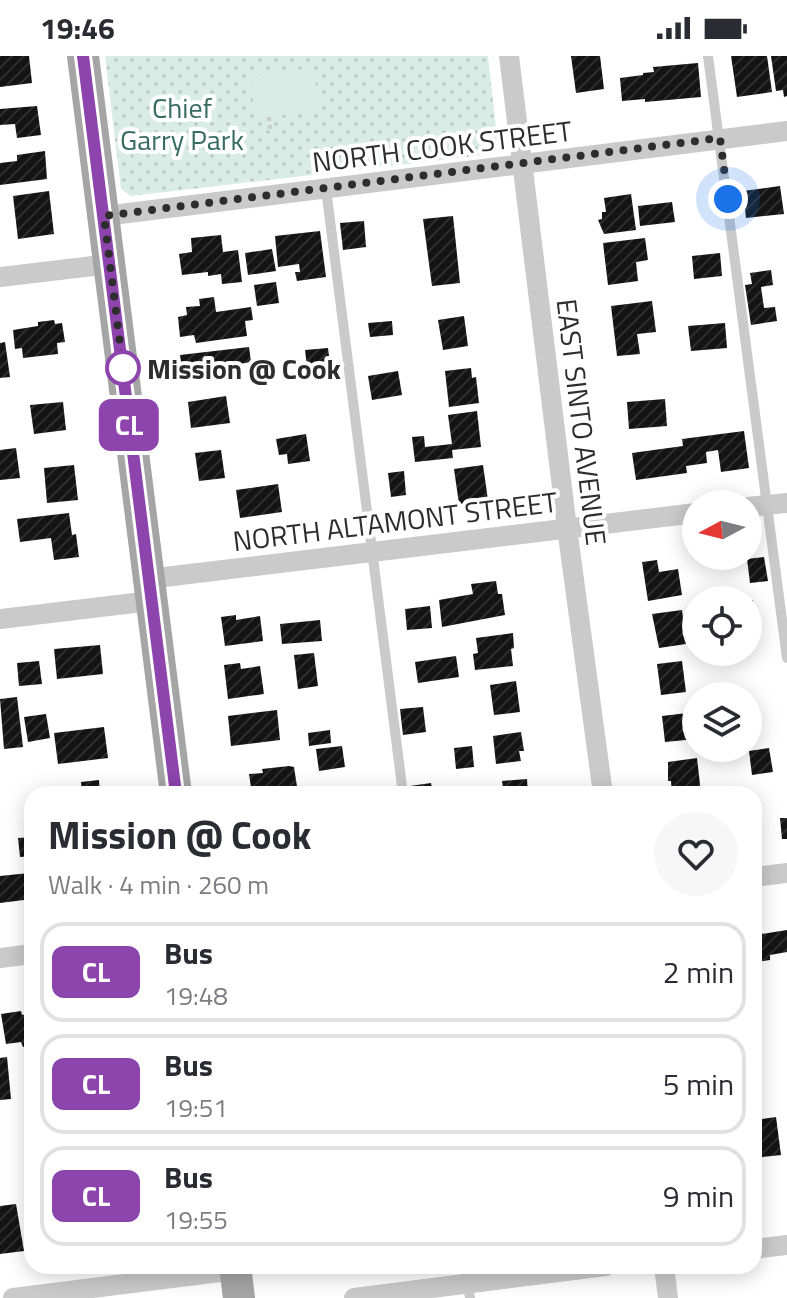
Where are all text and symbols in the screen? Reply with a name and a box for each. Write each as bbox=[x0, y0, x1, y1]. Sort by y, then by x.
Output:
text: 19:46 bbox=[40, 5, 115, 51]
park label: Chief Garry Park bbox=[120, 86, 244, 161]
street label: NORTH COOK STREET bbox=[310, 109, 574, 183]
your location bbox=[708, 179, 748, 219]
street label: EAST SINTO AVENUE bbox=[546, 296, 618, 548]
place label: Mission @ Cook bbox=[147, 347, 342, 390]
marker: Mission @ Cook bbox=[106, 351, 140, 385]
line badge: CL bbox=[93, 399, 165, 451]
text: CL bbox=[115, 403, 143, 446]
street label: NORTH ALTAMONT STREET bbox=[230, 480, 560, 562]
north arrow bbox=[682, 490, 762, 570]
map controls bbox=[682, 490, 762, 762]
button: locate bbox=[682, 586, 762, 666]
button: layers bbox=[682, 682, 762, 762]
text: Mission @ Cook bbox=[48, 806, 311, 864]
button: heart bbox=[654, 812, 738, 896]
text: Walk · 4 min · 260 m bbox=[48, 865, 269, 904]
text: Bus bbox=[164, 930, 213, 976]
text: 2 min bbox=[663, 949, 734, 995]
text: CL bbox=[82, 950, 110, 993]
text: 19:48 bbox=[164, 976, 228, 1015]
text: Bus bbox=[164, 1042, 213, 1088]
text: 5 min bbox=[663, 1061, 734, 1107]
text: CL bbox=[82, 1062, 110, 1105]
text: 19:51 bbox=[164, 1088, 228, 1127]
text: Bus bbox=[164, 1154, 213, 1200]
text: 9 min bbox=[663, 1173, 734, 1219]
text: CL bbox=[82, 1174, 110, 1217]
text: 19:55 bbox=[164, 1200, 228, 1239]

